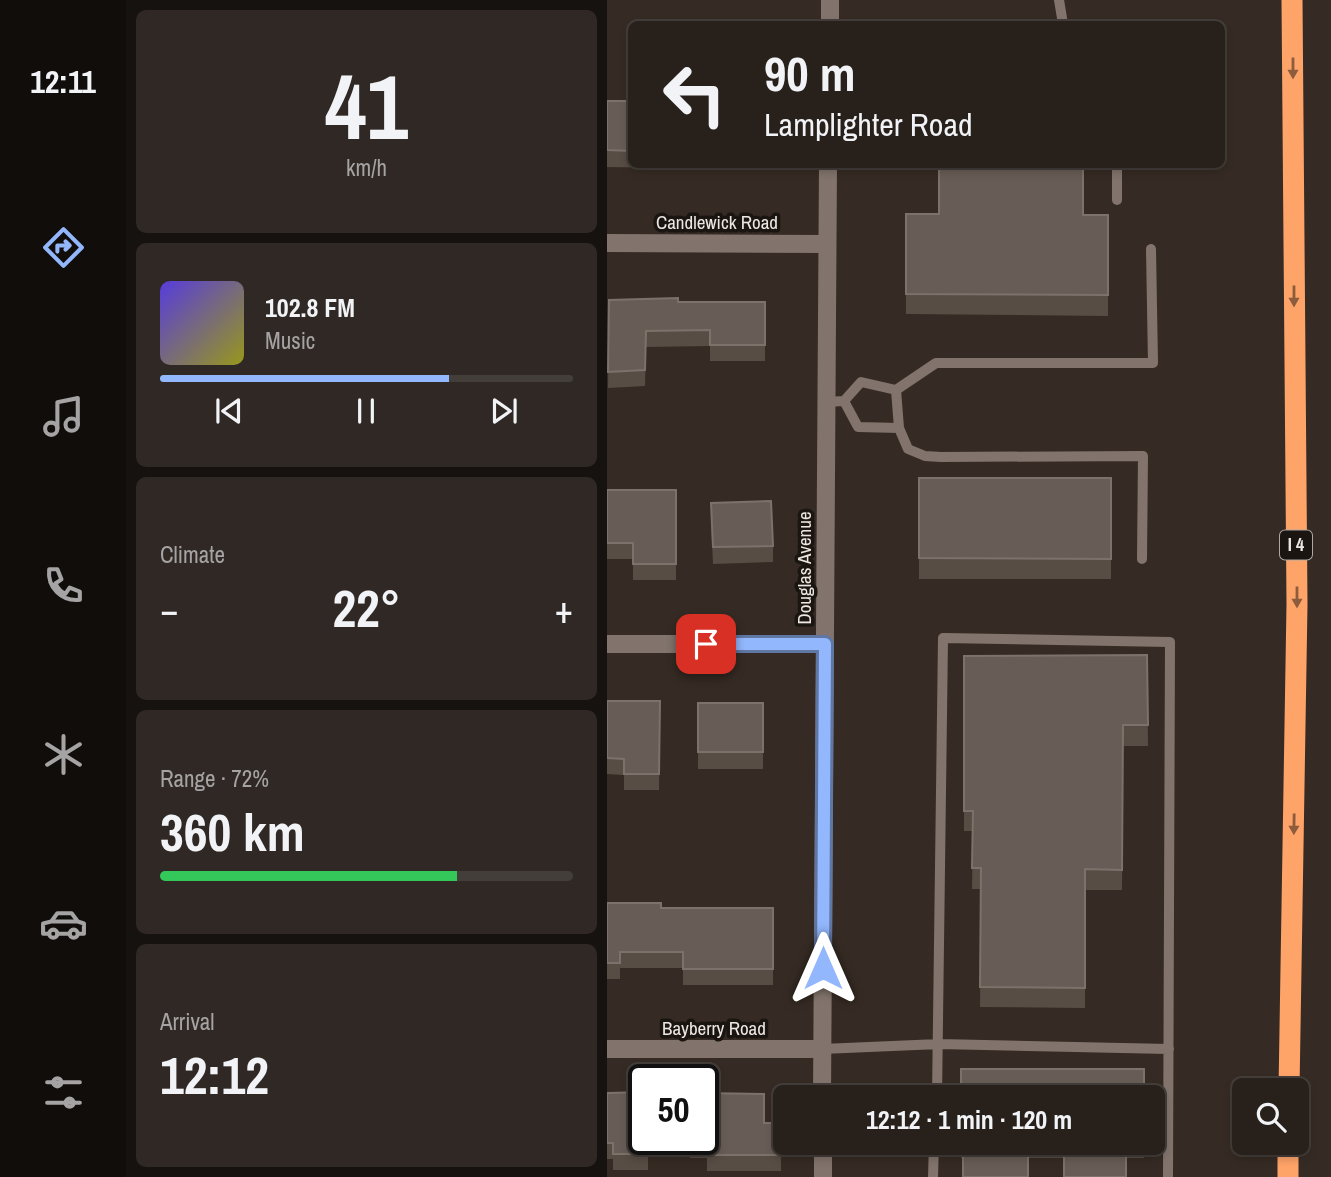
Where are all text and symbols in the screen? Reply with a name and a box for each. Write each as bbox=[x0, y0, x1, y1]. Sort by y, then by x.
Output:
text: 90 m bbox=[764, 40, 856, 106]
text: 41 bbox=[325, 45, 408, 167]
icon: left bbox=[649, 49, 740, 140]
one-way arrow bbox=[1287, 57, 1299, 79]
text: 12:11 bbox=[30, 60, 96, 103]
text: Lamplighter Road bbox=[764, 103, 973, 146]
text: km/h bbox=[346, 152, 387, 183]
street label: Candlewick Road bbox=[656, 209, 778, 235]
icon: directions bbox=[39, 223, 88, 272]
one-way arrow bbox=[1288, 285, 1300, 307]
text: 102.8 FM bbox=[265, 290, 355, 325]
text: Music bbox=[265, 325, 315, 356]
icon: music bbox=[39, 392, 88, 441]
icon: previous bbox=[210, 392, 248, 430]
icon: pause bbox=[347, 392, 385, 430]
icon: next bbox=[485, 392, 523, 430]
street label: Douglas Avenue bbox=[791, 511, 817, 625]
road number: I 4 bbox=[1280, 530, 1312, 560]
text: Climate bbox=[160, 539, 225, 570]
icon: phone bbox=[39, 561, 88, 610]
text: 22° bbox=[332, 573, 401, 643]
text: − bbox=[160, 584, 178, 635]
text: + bbox=[555, 584, 573, 635]
one-way arrow bbox=[1291, 586, 1303, 608]
pin bbox=[676, 614, 736, 674]
icon: arrive bbox=[687, 625, 725, 663]
icon: climate bbox=[39, 730, 88, 779]
text: Range · 72% bbox=[160, 763, 269, 794]
text: 360 km bbox=[160, 797, 305, 867]
one-way arrow bbox=[1288, 813, 1300, 835]
icon: car bbox=[39, 899, 88, 948]
position arrow bbox=[786, 931, 860, 1005]
text: Arrival bbox=[160, 1006, 215, 1037]
street label: Bayberry Road bbox=[662, 1015, 766, 1041]
text: 12:12 bbox=[160, 1040, 269, 1110]
speed limit sign: 50 bbox=[628, 1064, 719, 1155]
icon: filters bbox=[39, 1068, 88, 1117]
map controls bbox=[1232, 1078, 1309, 1155]
button: search bbox=[1232, 1078, 1309, 1155]
text: 12:12 · 1 min · 120 m bbox=[866, 1102, 1072, 1137]

